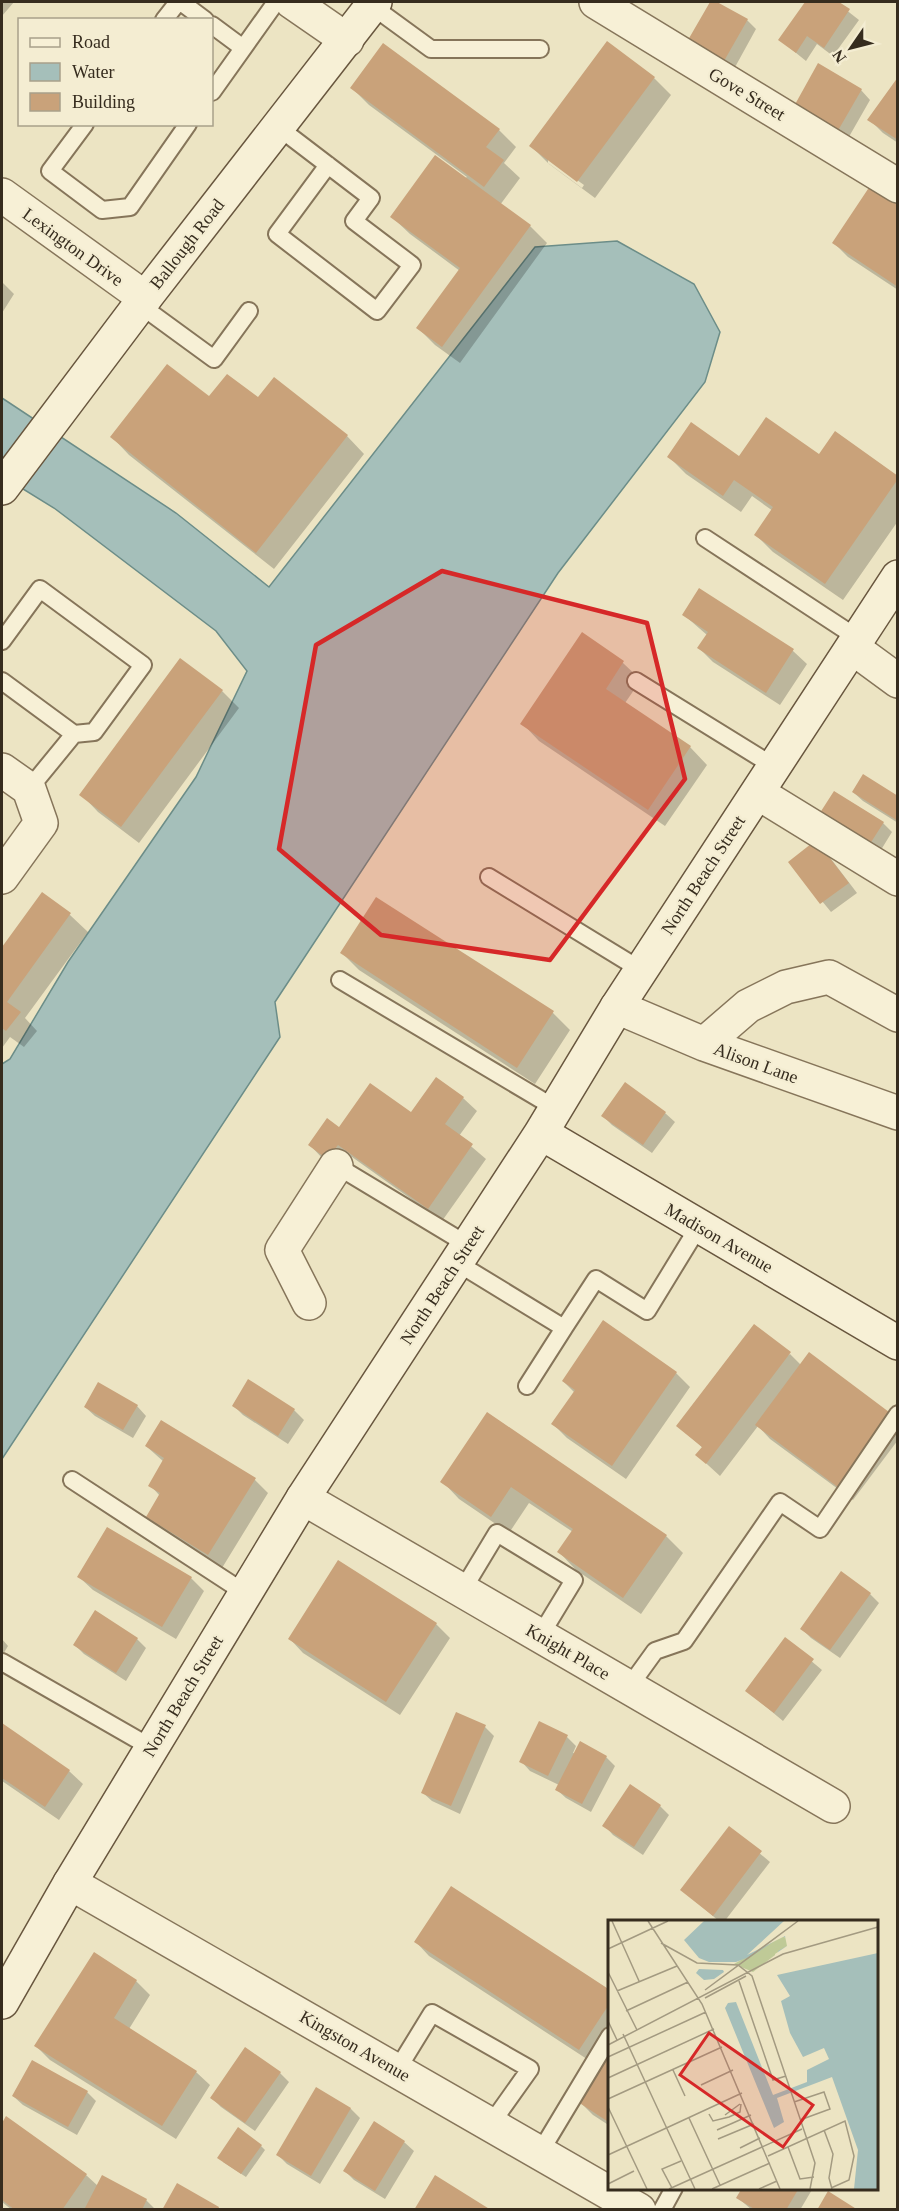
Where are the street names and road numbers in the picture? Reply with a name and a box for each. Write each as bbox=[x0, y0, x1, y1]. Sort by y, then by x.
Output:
street label: Gove Street bbox=[705, 63, 789, 125]
street label: Ballough Road bbox=[146, 195, 228, 293]
street label: Lexington Drive bbox=[19, 204, 127, 290]
street label: North Beach Street bbox=[657, 812, 749, 938]
street label: Alison Lane bbox=[711, 1038, 801, 1088]
street label: Madison Avenue bbox=[662, 1199, 776, 1277]
street label: North Beach Street bbox=[396, 1222, 488, 1348]
street label: Knight Place bbox=[523, 1620, 613, 1684]
street label: North Beach Street bbox=[139, 1632, 227, 1760]
street label: Kingston Avenue bbox=[296, 2006, 414, 2086]

